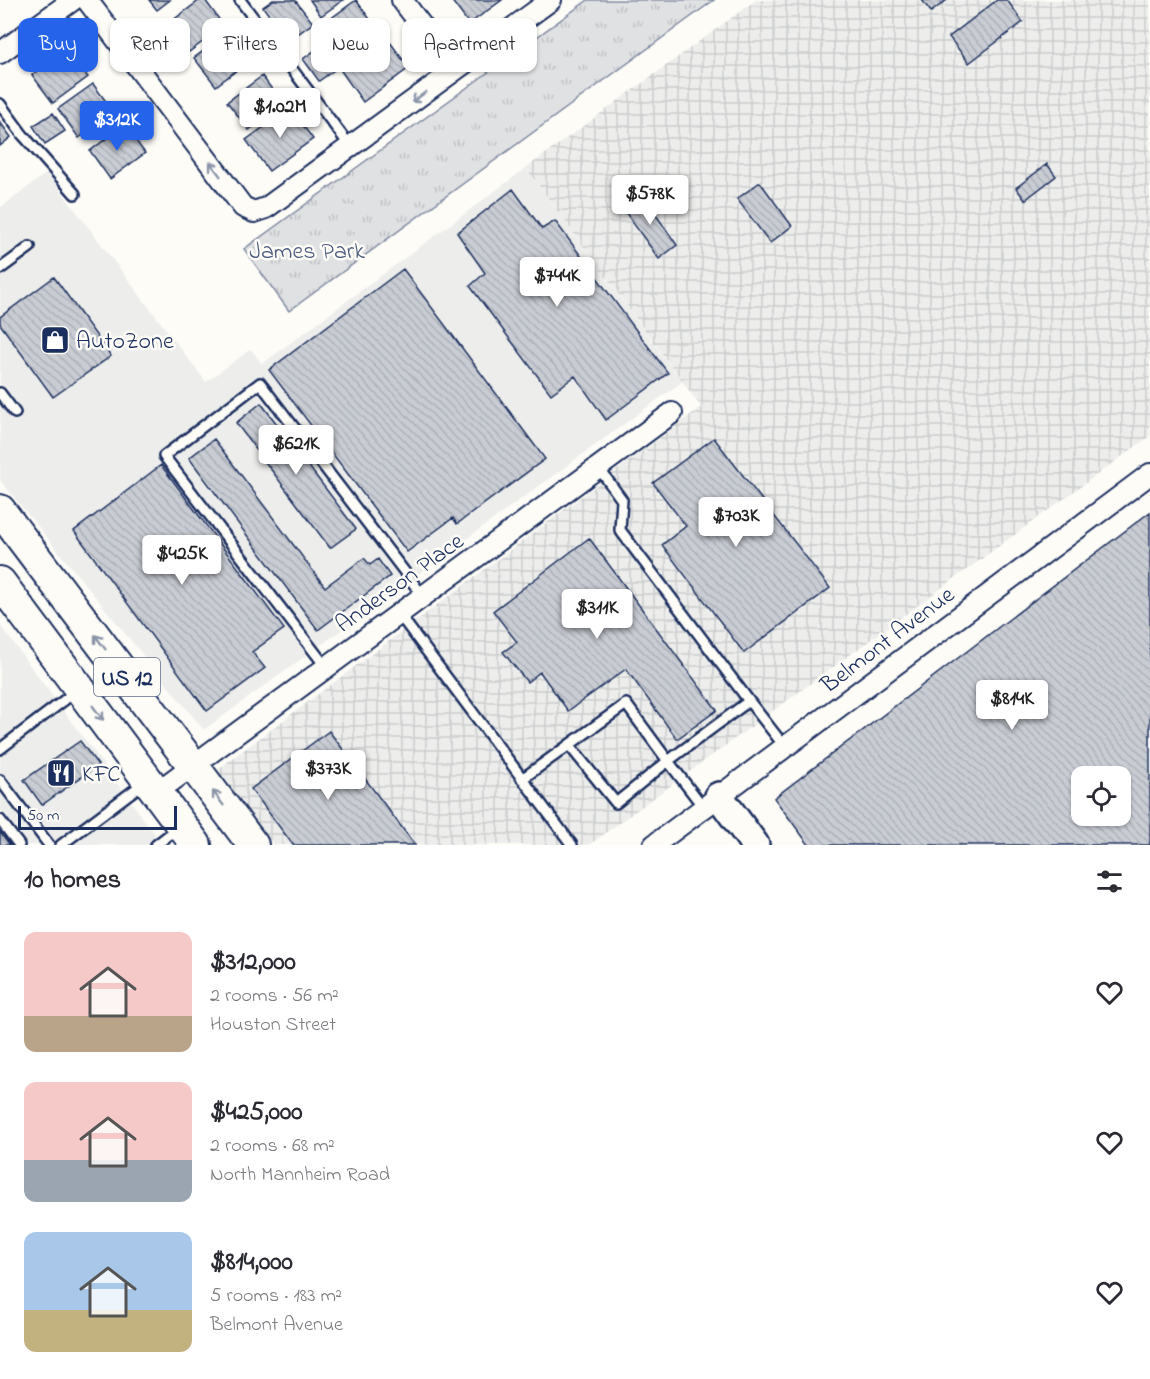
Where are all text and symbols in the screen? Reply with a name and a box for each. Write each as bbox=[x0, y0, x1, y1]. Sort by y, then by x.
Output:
chip: Buy bbox=[18, 18, 98, 72]
chip: Rent bbox=[110, 18, 190, 72]
chip: Filters bbox=[202, 18, 299, 72]
chip: New bbox=[311, 18, 390, 72]
chip: Apartment bbox=[402, 18, 537, 72]
pin: $1.02M bbox=[231, 88, 329, 139]
one-way arrow bbox=[411, 90, 427, 103]
text: $1.02M bbox=[253, 93, 307, 122]
pin: $312K bbox=[75, 101, 159, 152]
text: $312K bbox=[94, 106, 140, 135]
one-way arrow bbox=[209, 162, 221, 178]
pin: $578K bbox=[608, 175, 692, 226]
text: $578K bbox=[626, 180, 674, 209]
park label: James Park bbox=[249, 235, 365, 270]
pin: $744K bbox=[515, 257, 599, 308]
text: $744K bbox=[534, 262, 580, 291]
shop icon: AutoZone bbox=[39, 324, 71, 356]
place label: AutoZone bbox=[76, 325, 174, 360]
pin: $621K bbox=[254, 425, 338, 476]
text: $621K bbox=[273, 430, 319, 459]
pin: $703K bbox=[694, 497, 778, 548]
text: $703K bbox=[713, 502, 759, 531]
street label: Anderson Place bbox=[329, 525, 472, 643]
pin: $425K bbox=[140, 535, 224, 586]
text: $425K bbox=[156, 540, 208, 569]
street label: Belmont Avenue bbox=[813, 579, 963, 704]
pin: $311K bbox=[555, 589, 639, 640]
text: $311K bbox=[576, 594, 618, 623]
one-way arrow bbox=[94, 635, 106, 651]
road number: US 12 bbox=[94, 658, 160, 696]
pin: $814K bbox=[970, 680, 1054, 731]
text: $814K bbox=[990, 685, 1034, 714]
one-way arrow bbox=[91, 705, 104, 721]
pin: $373K bbox=[286, 750, 370, 801]
text: $373K bbox=[305, 755, 351, 784]
restaurant icon: KFC bbox=[45, 757, 77, 789]
place label: KFC bbox=[82, 758, 120, 793]
map controls bbox=[1071, 766, 1131, 826]
button: locate bbox=[1071, 766, 1131, 826]
one-way arrow bbox=[211, 790, 224, 806]
scale bar bbox=[18, 803, 177, 830]
text: 50 m bbox=[27, 804, 59, 828]
text: 10 homes bbox=[24, 862, 121, 900]
icon: filters bbox=[1093, 865, 1126, 898]
text: $312,000 bbox=[210, 944, 296, 982]
icon: home bbox=[72, 956, 144, 1028]
icon: heart bbox=[1093, 976, 1126, 1009]
text: 2 rooms · 56 m² bbox=[210, 982, 339, 1011]
text: Houston Street bbox=[210, 1011, 336, 1040]
text: $425,000 bbox=[210, 1094, 302, 1132]
icon: home bbox=[72, 1106, 144, 1178]
icon: heart bbox=[1093, 1126, 1126, 1159]
text: 2 rooms · 68 m² bbox=[210, 1132, 335, 1161]
text: North Mannheim Road bbox=[210, 1161, 390, 1190]
text: $814,000 bbox=[210, 1244, 293, 1282]
icon: home bbox=[72, 1256, 144, 1328]
icon: heart bbox=[1093, 1276, 1126, 1309]
text: 5 rooms · 183 m² bbox=[210, 1282, 342, 1311]
text: Belmont Avenue bbox=[210, 1311, 343, 1340]

